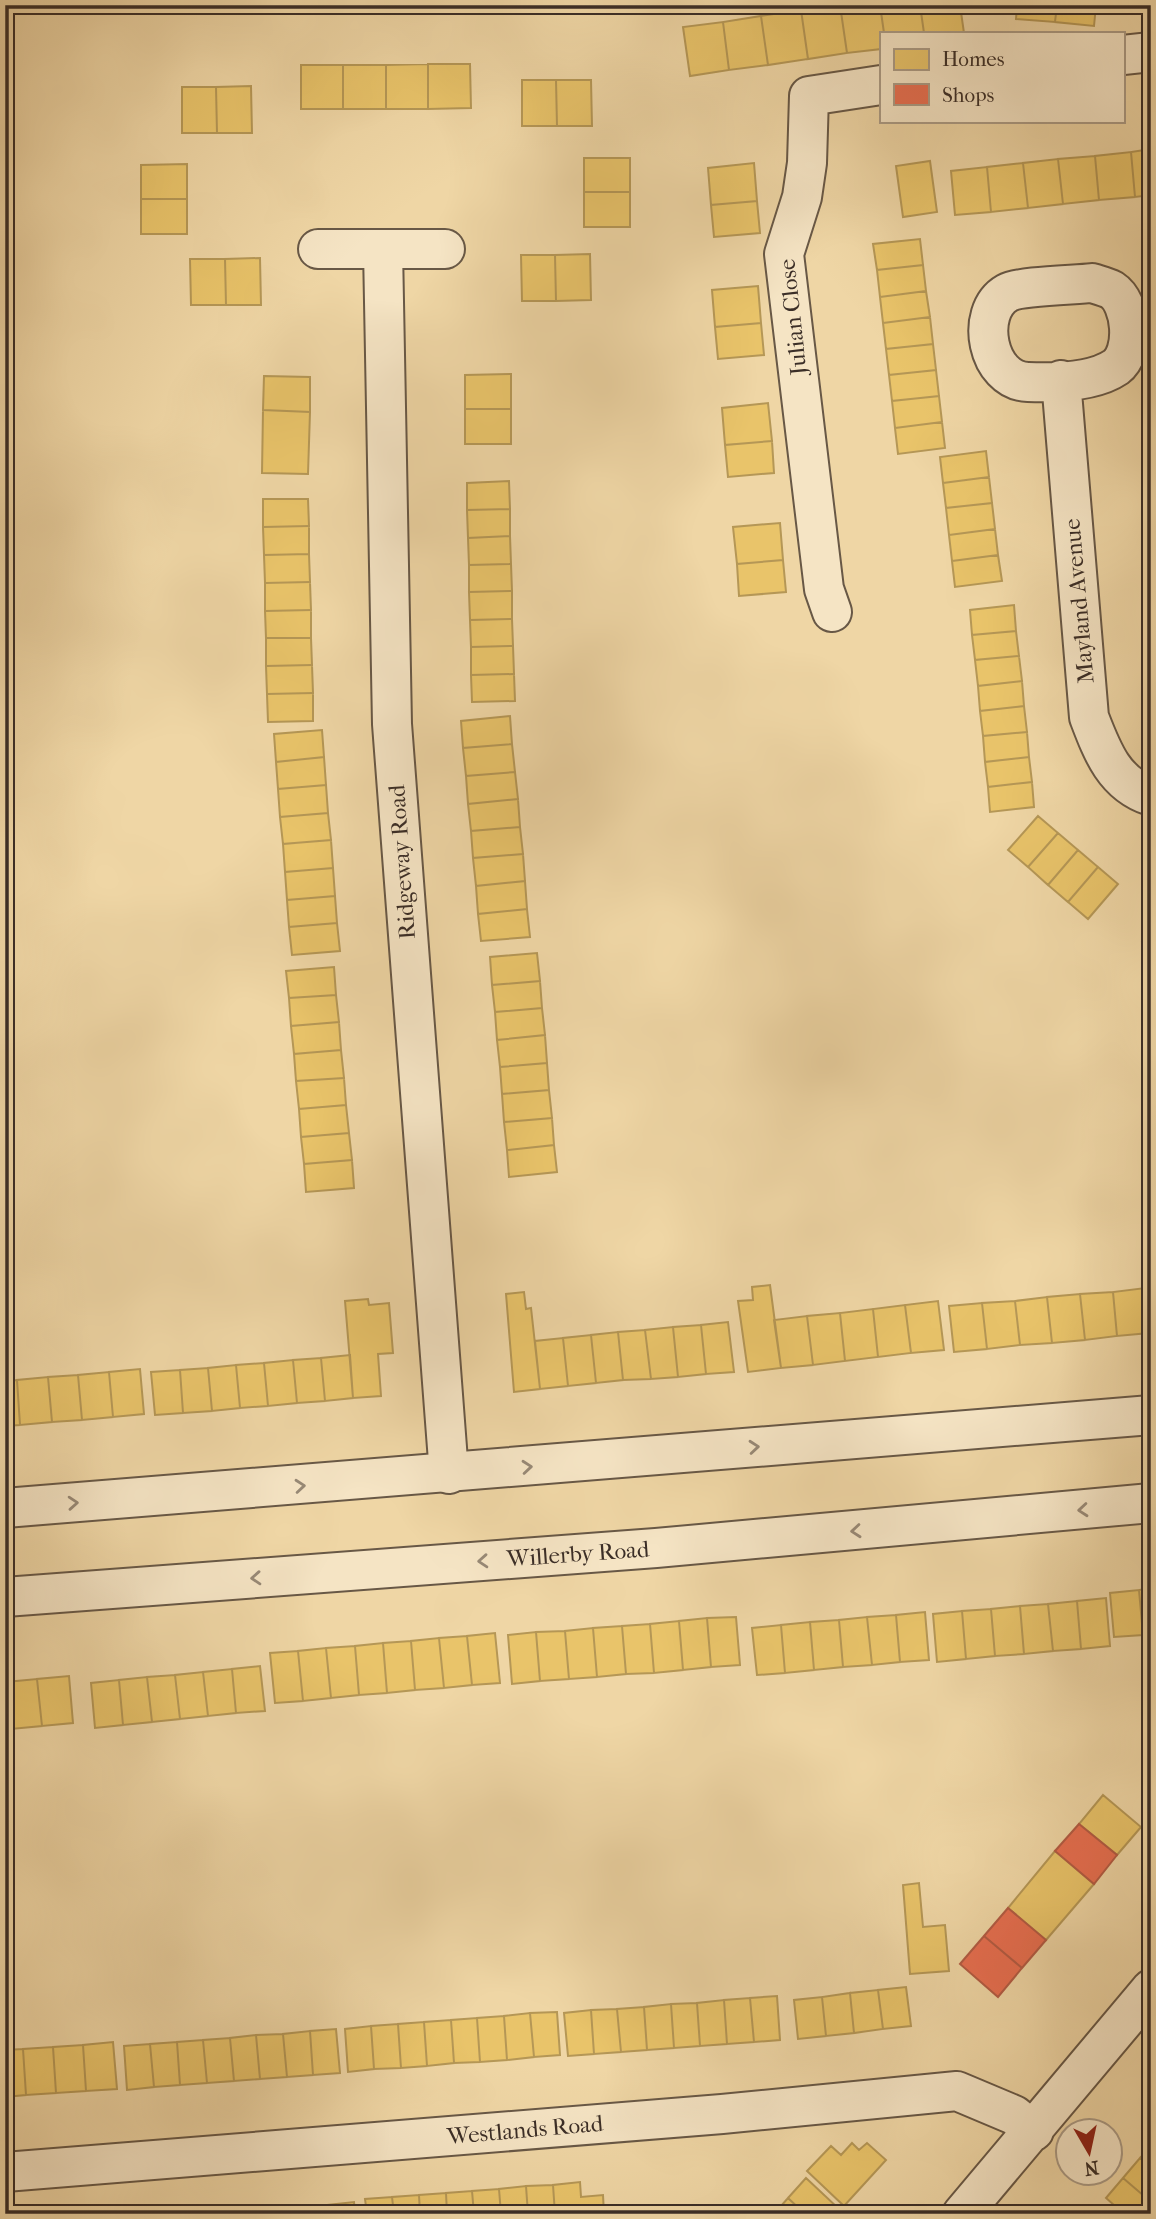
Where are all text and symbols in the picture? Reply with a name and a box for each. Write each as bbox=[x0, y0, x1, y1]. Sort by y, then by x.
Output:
legend bbox=[880, 32, 1124, 122]
text: Homes bbox=[942, 47, 1005, 71]
text: Shops bbox=[942, 83, 995, 107]
street label: Julian Close bbox=[773, 258, 813, 378]
street label: Mayland Avenue bbox=[1058, 517, 1100, 685]
street label: Ridgeway Road bbox=[383, 783, 421, 940]
one-way arrow bbox=[748, 1440, 759, 1455]
one-way arrow bbox=[522, 1460, 533, 1475]
one-way arrow bbox=[295, 1479, 306, 1494]
one-way arrow bbox=[68, 1496, 79, 1511]
one-way arrow bbox=[1077, 1502, 1088, 1517]
one-way arrow bbox=[850, 1523, 862, 1538]
street label: Willerby Road bbox=[505, 1536, 651, 1573]
one-way arrow bbox=[477, 1553, 488, 1568]
one-way arrow bbox=[250, 1570, 261, 1585]
street label: Westlands Road bbox=[445, 2110, 605, 2150]
north arrow bbox=[1054, 2118, 1124, 2188]
text: N bbox=[1082, 2156, 1100, 2180]

